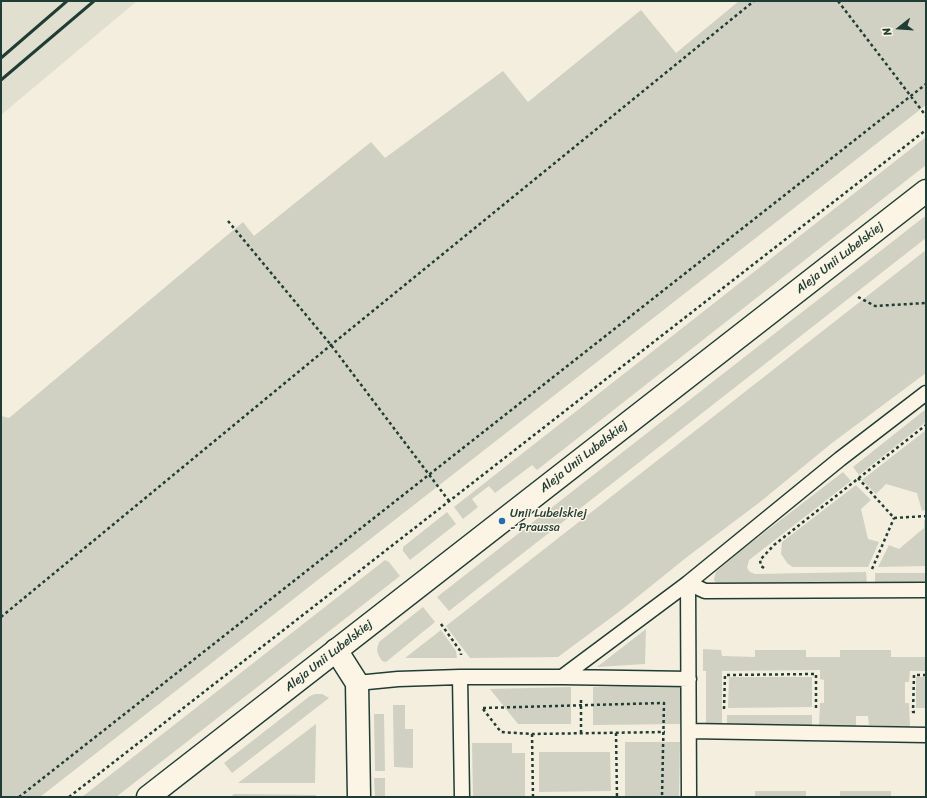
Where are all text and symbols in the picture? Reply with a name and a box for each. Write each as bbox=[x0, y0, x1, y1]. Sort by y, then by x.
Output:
north arrow bbox=[879, 8, 919, 48]
text: N bbox=[877, 25, 897, 38]
street label: Aleja Unii Lubelskiej bbox=[793, 219, 887, 297]
street label: Aleja Unii Lubelskiej bbox=[537, 418, 631, 496]
place label: Unii Lubelskiej - Praussa bbox=[510, 507, 587, 535]
marker: Unii Lubelskiej - Praussa bbox=[497, 516, 507, 526]
street label: Aleja Unii Lubelskiej bbox=[282, 617, 376, 695]

